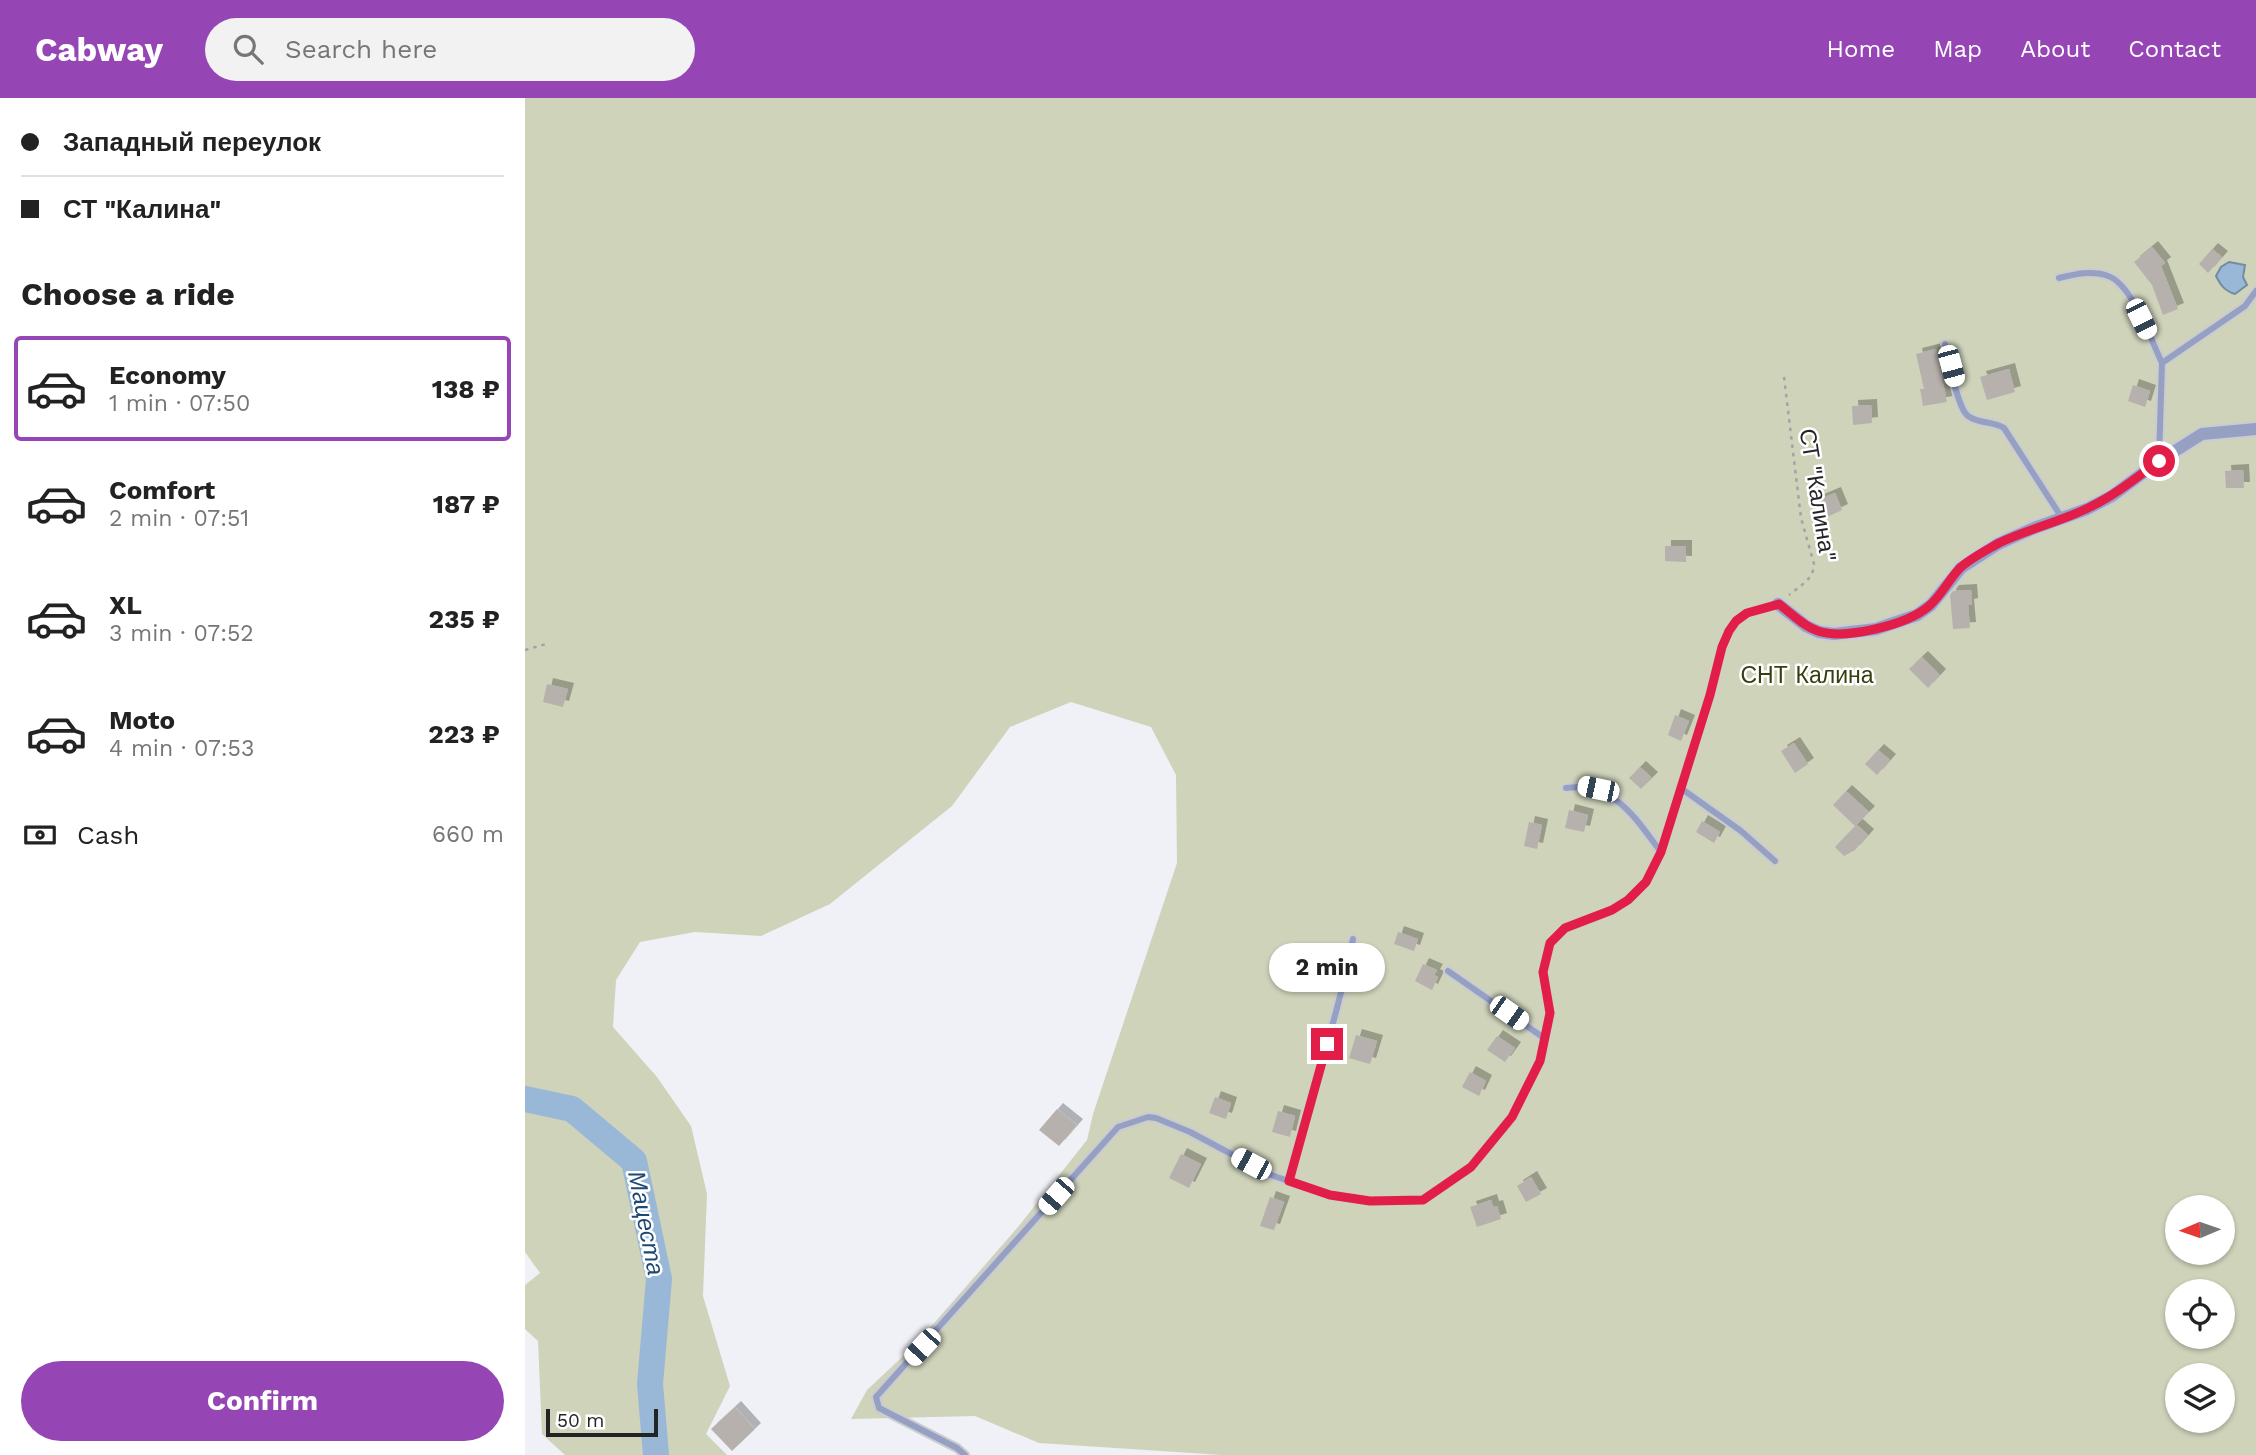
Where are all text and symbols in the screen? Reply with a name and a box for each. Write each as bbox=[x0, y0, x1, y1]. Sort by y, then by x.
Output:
search box bbox=[205, 18, 695, 81]
text: Cabway bbox=[35, 30, 163, 69]
icon: search bbox=[229, 30, 267, 68]
text: Search here bbox=[285, 34, 437, 64]
text: Home bbox=[1827, 35, 1895, 63]
text: Map bbox=[1933, 35, 1982, 63]
text: About bbox=[2020, 35, 2090, 63]
text: Contact bbox=[2128, 35, 2221, 63]
text: Западный переулок bbox=[63, 127, 321, 157]
text: СТ "Калина" bbox=[63, 194, 221, 224]
text: Choose a ride bbox=[21, 275, 235, 313]
car bbox=[2123, 296, 2160, 342]
car bbox=[1936, 343, 1967, 389]
icon: car bbox=[25, 357, 88, 420]
text: Economy bbox=[109, 360, 226, 390]
text: 138 ₽ bbox=[432, 374, 500, 404]
text: 1 min · 07:50 bbox=[109, 390, 250, 417]
street label: СТ "Калина" bbox=[1794, 427, 1841, 563]
route start bbox=[2143, 445, 2175, 477]
icon: car bbox=[25, 472, 88, 535]
text: Comfort bbox=[109, 475, 215, 505]
text: 187 ₽ bbox=[433, 489, 500, 519]
text: 2 min · 07:51 bbox=[109, 505, 249, 532]
icon: car bbox=[25, 587, 88, 650]
text: XL bbox=[109, 590, 142, 620]
text: 235 ₽ bbox=[429, 604, 500, 634]
text: 3 min · 07:52 bbox=[109, 620, 254, 647]
park label: СНТ Калина bbox=[1740, 662, 1874, 689]
icon: car bbox=[25, 702, 88, 765]
text: Moto bbox=[109, 705, 175, 735]
text: 223 ₽ bbox=[428, 719, 500, 749]
text: 4 min · 07:53 bbox=[109, 735, 254, 762]
car bbox=[1576, 774, 1621, 804]
icon: cash bbox=[21, 816, 59, 854]
text: Cash bbox=[77, 820, 139, 850]
text: 660 m bbox=[432, 821, 504, 848]
callout: 2 min bbox=[1269, 942, 1385, 992]
text: 2 min bbox=[1296, 954, 1358, 981]
car bbox=[1486, 992, 1533, 1034]
route end bbox=[1311, 1028, 1343, 1060]
car bbox=[1228, 1145, 1275, 1183]
water label: Мацеста bbox=[622, 1169, 670, 1277]
car bbox=[1035, 1173, 1078, 1219]
north arrow bbox=[2165, 1195, 2235, 1265]
map controls bbox=[2165, 1195, 2235, 1433]
button: locate bbox=[2165, 1279, 2235, 1349]
car bbox=[900, 1324, 945, 1370]
button: Confirm bbox=[21, 1361, 504, 1441]
button: layers bbox=[2165, 1363, 2235, 1433]
scale bar bbox=[546, 1406, 658, 1438]
text: 50 m bbox=[557, 1409, 604, 1432]

